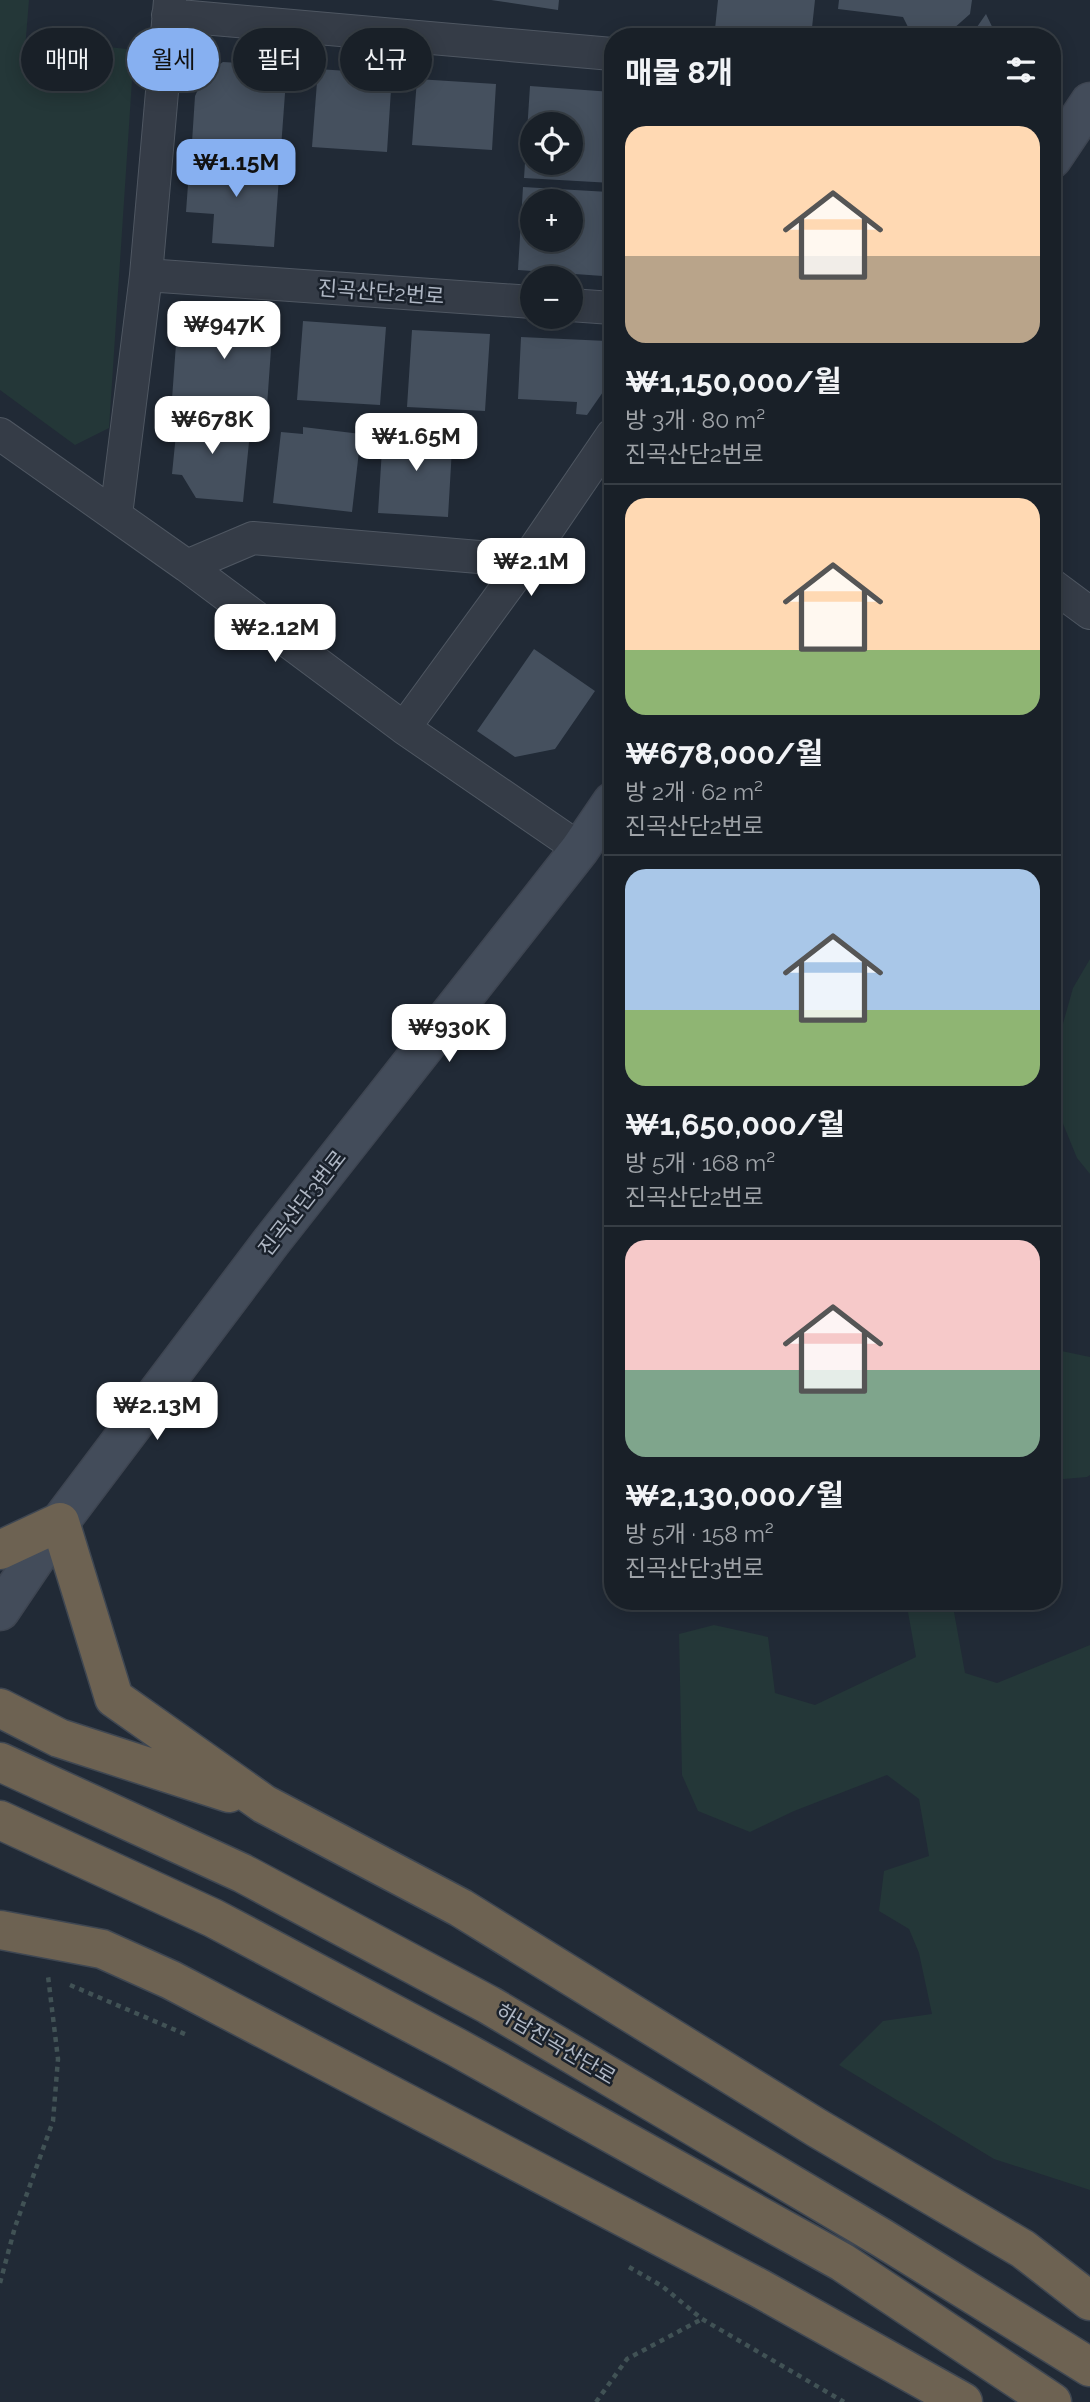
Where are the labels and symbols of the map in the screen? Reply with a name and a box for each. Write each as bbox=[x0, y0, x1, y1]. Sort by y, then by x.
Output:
pin: ₩1.15M bbox=[179, 140, 293, 199]
street label: 진곡산단2번로 bbox=[317, 275, 445, 309]
pin: ₩947K bbox=[175, 302, 273, 361]
pin: ₩678K bbox=[163, 396, 261, 456]
pin: ₩1.65M bbox=[359, 414, 473, 473]
pin: ₩2.1M bbox=[482, 538, 580, 598]
pin: ₩2.12M bbox=[218, 604, 332, 664]
pin: ₩930K bbox=[400, 1004, 498, 1064]
street label: 진곡산단3번로 bbox=[253, 1145, 351, 1261]
pin: ₩2.13M bbox=[100, 1382, 214, 1442]
street label: 하남진곡산단로 bbox=[492, 1998, 620, 2090]

